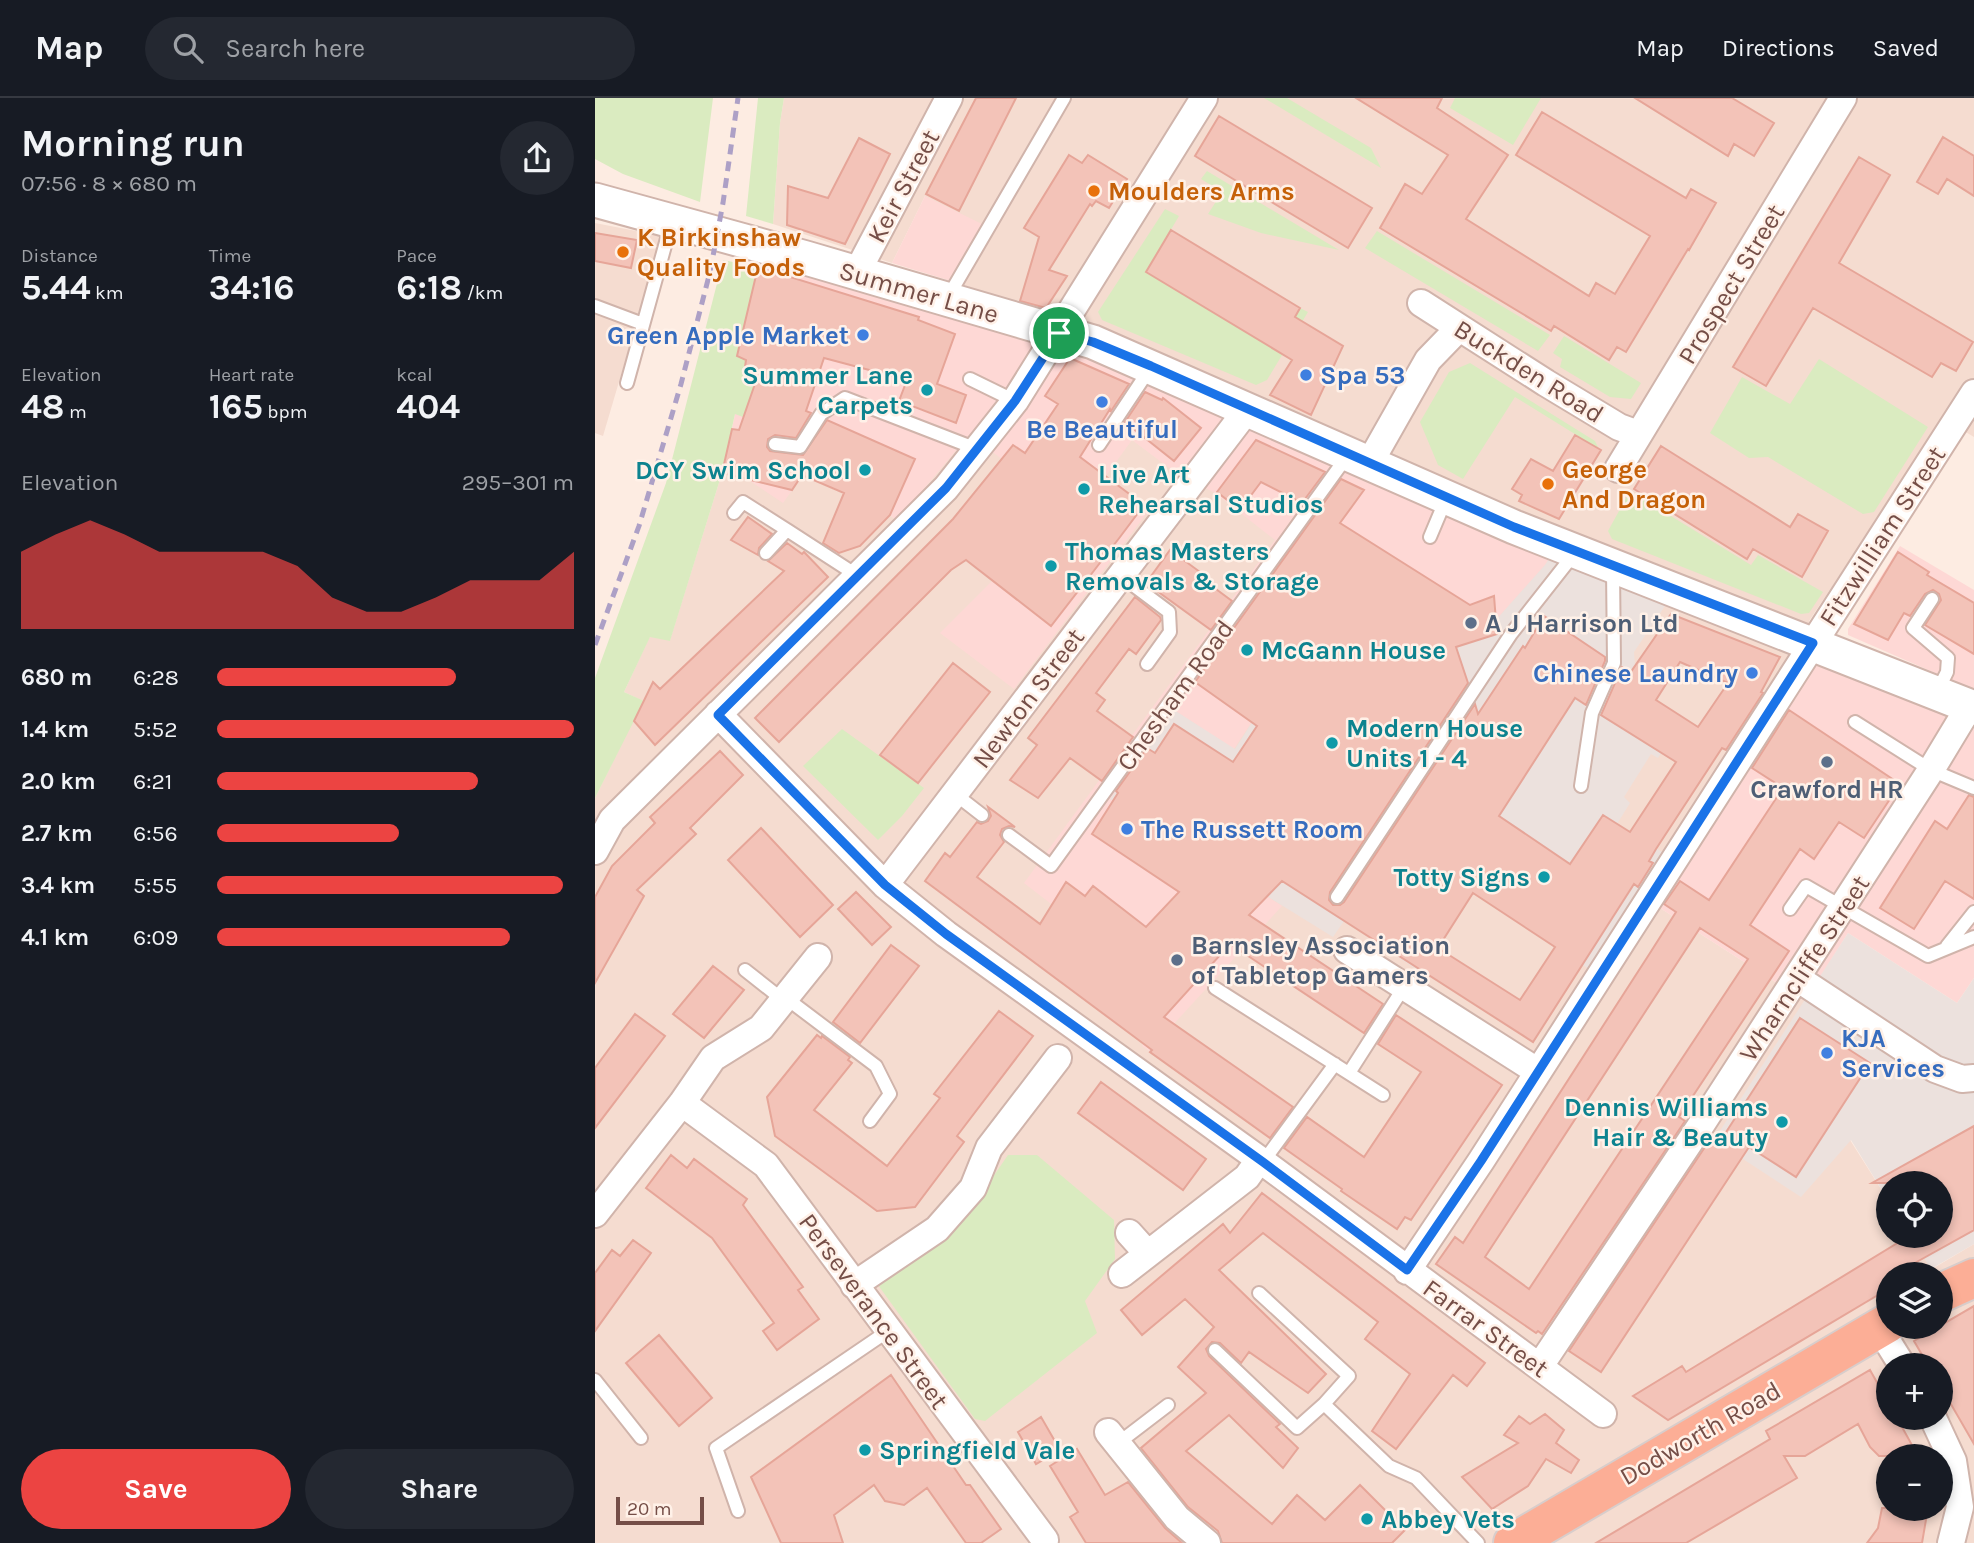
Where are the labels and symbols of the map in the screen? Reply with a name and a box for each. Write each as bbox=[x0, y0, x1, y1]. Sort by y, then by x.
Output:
street label: Keir Street bbox=[861, 124, 946, 248]
place label: Moulders Arms bbox=[1108, 176, 1295, 207]
marker: Moulders Arms bbox=[1086, 183, 1102, 199]
street label: Prospect Street bbox=[1672, 199, 1791, 370]
place label: K Birkinshaw Quality Foods bbox=[637, 222, 805, 283]
marker: K Birkinshaw Quality Foods bbox=[615, 244, 631, 260]
street label: Summer Lane bbox=[836, 255, 1002, 330]
pin bbox=[1029, 303, 1089, 363]
street label: Buckden Road bbox=[1448, 313, 1609, 430]
place label: Green Apple Market bbox=[607, 320, 849, 351]
marker: Green Apple Market bbox=[855, 327, 871, 343]
place label: Summer Lane Carpets bbox=[742, 360, 913, 421]
place label: Spa 53 bbox=[1320, 360, 1406, 391]
marker: Spa 53 bbox=[1298, 367, 1314, 383]
marker: Summer Lane Carpets bbox=[919, 382, 935, 398]
marker: Be Beautiful bbox=[1094, 394, 1110, 410]
place label: Be Beautiful bbox=[1026, 414, 1178, 445]
street label: Fitzwilliam Street bbox=[1813, 440, 1952, 632]
place label: George And Dragon bbox=[1562, 454, 1706, 515]
place label: DCY Swim School bbox=[635, 455, 851, 486]
place label: Live Art Rehearsal Studios bbox=[1098, 459, 1323, 520]
marker: DCY Swim School bbox=[857, 462, 873, 478]
marker: George And Dragon bbox=[1540, 476, 1556, 492]
marker: Live Art Rehearsal Studios bbox=[1076, 481, 1092, 497]
place label: Thomas Masters Removals & Storage bbox=[1065, 536, 1319, 597]
marker: Thomas Masters Removals & Storage bbox=[1043, 558, 1059, 574]
place label: A J Harrison Ltd bbox=[1485, 608, 1679, 639]
street label: Chesham Road bbox=[1110, 614, 1241, 777]
marker: A J Harrison Ltd bbox=[1463, 615, 1479, 631]
street label: Newton Street bbox=[966, 622, 1091, 774]
place label: McGann House bbox=[1261, 635, 1446, 666]
marker: McGann House bbox=[1239, 642, 1255, 658]
place label: Chinese Laundry bbox=[1533, 658, 1738, 689]
marker: Chinese Laundry bbox=[1744, 665, 1760, 681]
place label: Modern House Units 1 - 4 bbox=[1346, 713, 1523, 774]
marker: Modern House Units 1 - 4 bbox=[1324, 735, 1340, 751]
marker: Crawford HR bbox=[1819, 754, 1835, 770]
place label: Crawford HR bbox=[1750, 774, 1904, 805]
place label: The Russett Room bbox=[1141, 814, 1364, 845]
marker: The Russett Room bbox=[1119, 821, 1135, 837]
place label: Totty Signs bbox=[1393, 862, 1530, 893]
marker: Totty Signs bbox=[1536, 869, 1552, 885]
street label: Wharncliffe Street bbox=[1733, 869, 1876, 1067]
place label: Barnsley Association of Tabletop Gamers bbox=[1191, 930, 1450, 991]
marker: Barnsley Association of Tabletop Gamers bbox=[1169, 952, 1185, 968]
place label: KJA Services bbox=[1841, 1023, 1945, 1084]
marker: KJA Services bbox=[1819, 1045, 1835, 1061]
place label: Dennis Williams Hair & Beauty bbox=[1564, 1092, 1768, 1153]
marker: Dennis Williams Hair & Beauty bbox=[1774, 1114, 1790, 1130]
street label: Perseverance Street bbox=[792, 1207, 955, 1415]
street label: Farrar Street bbox=[1417, 1273, 1555, 1384]
street label: Dodworth Road bbox=[1614, 1375, 1786, 1492]
place label: Springfield Vale bbox=[879, 1435, 1075, 1466]
marker: Springfield Vale bbox=[857, 1442, 873, 1458]
scale bar bbox=[616, 1494, 703, 1526]
place label: Abbey Vets bbox=[1381, 1504, 1515, 1535]
marker: Abbey Vets bbox=[1359, 1511, 1375, 1527]

